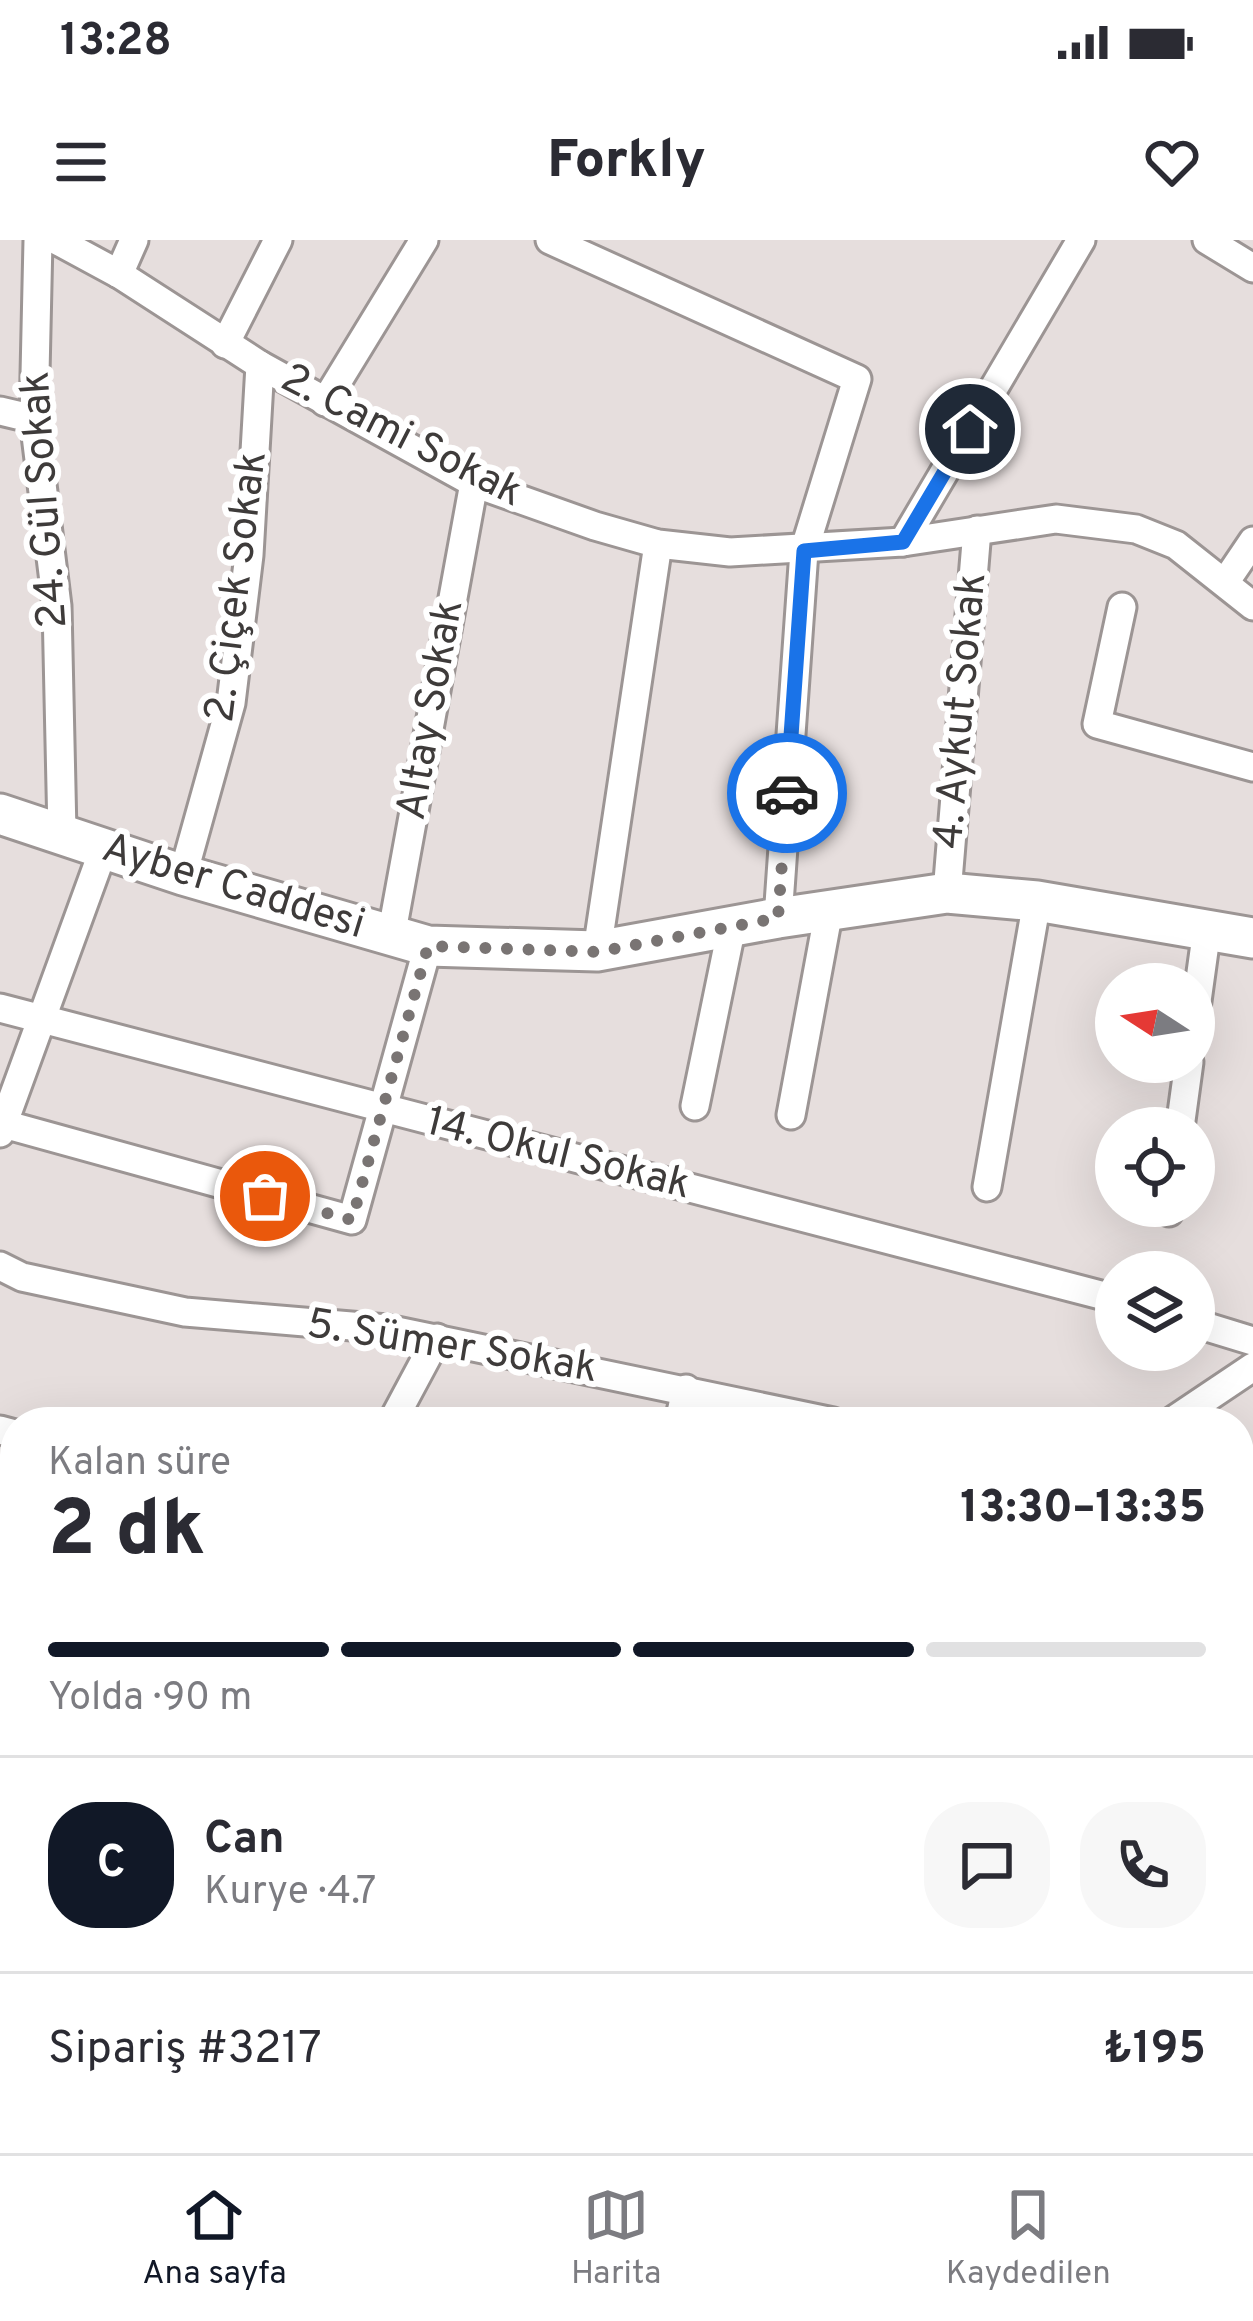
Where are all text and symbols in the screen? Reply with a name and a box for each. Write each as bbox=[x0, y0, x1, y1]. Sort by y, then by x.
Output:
text: 13:28 bbox=[60, 14, 172, 71]
text: Forkly bbox=[547, 128, 706, 197]
icon: menu bbox=[48, 129, 114, 195]
icon: heart bbox=[1139, 129, 1205, 195]
street label: 2. Cami Sokak bbox=[271, 353, 531, 521]
street label: 24. Gül Sokak bbox=[11, 370, 81, 630]
pin bbox=[919, 378, 1021, 480]
icon: home bbox=[937, 396, 1003, 462]
street label: 2. Çiçek Sokak bbox=[195, 449, 281, 725]
street label: 4. Aykut Sokak bbox=[924, 571, 1000, 851]
street label: Altay Sokak bbox=[387, 596, 477, 824]
courier bbox=[727, 733, 847, 853]
icon: car bbox=[754, 760, 820, 826]
street label: Ayber Caddesi bbox=[95, 823, 371, 953]
north arrow bbox=[1095, 963, 1215, 1083]
map controls bbox=[1095, 963, 1215, 1371]
street label: 14. Okul Sokak bbox=[420, 1097, 696, 1213]
button: locate bbox=[1095, 1107, 1215, 1227]
pin bbox=[214, 1145, 316, 1247]
icon: bag bbox=[232, 1163, 298, 1229]
button: layers bbox=[1095, 1251, 1215, 1371]
street label: 5. Sümer Sokak bbox=[303, 1299, 601, 1397]
text: Kalan süre bbox=[48, 1440, 231, 1489]
text: 13:30–13:35 bbox=[960, 1481, 1206, 1538]
text: 2 dk bbox=[48, 1484, 205, 1583]
text: Yolda · 90 m bbox=[48, 1675, 252, 1724]
button: chat bbox=[924, 1802, 1050, 1928]
button: phone bbox=[1080, 1802, 1206, 1928]
text: Can bbox=[204, 1812, 285, 1869]
text: C bbox=[97, 1836, 125, 1893]
text: Kurye · 4.7 bbox=[204, 1869, 376, 1918]
text: Sipariş #3217 bbox=[48, 2022, 322, 2079]
text: ₺195 bbox=[1103, 2022, 1206, 2079]
tab: Ana sayfa bbox=[142, 2182, 287, 2296]
tab: Harita bbox=[571, 2182, 661, 2296]
tab: Kaydedilen bbox=[946, 2182, 1111, 2296]

